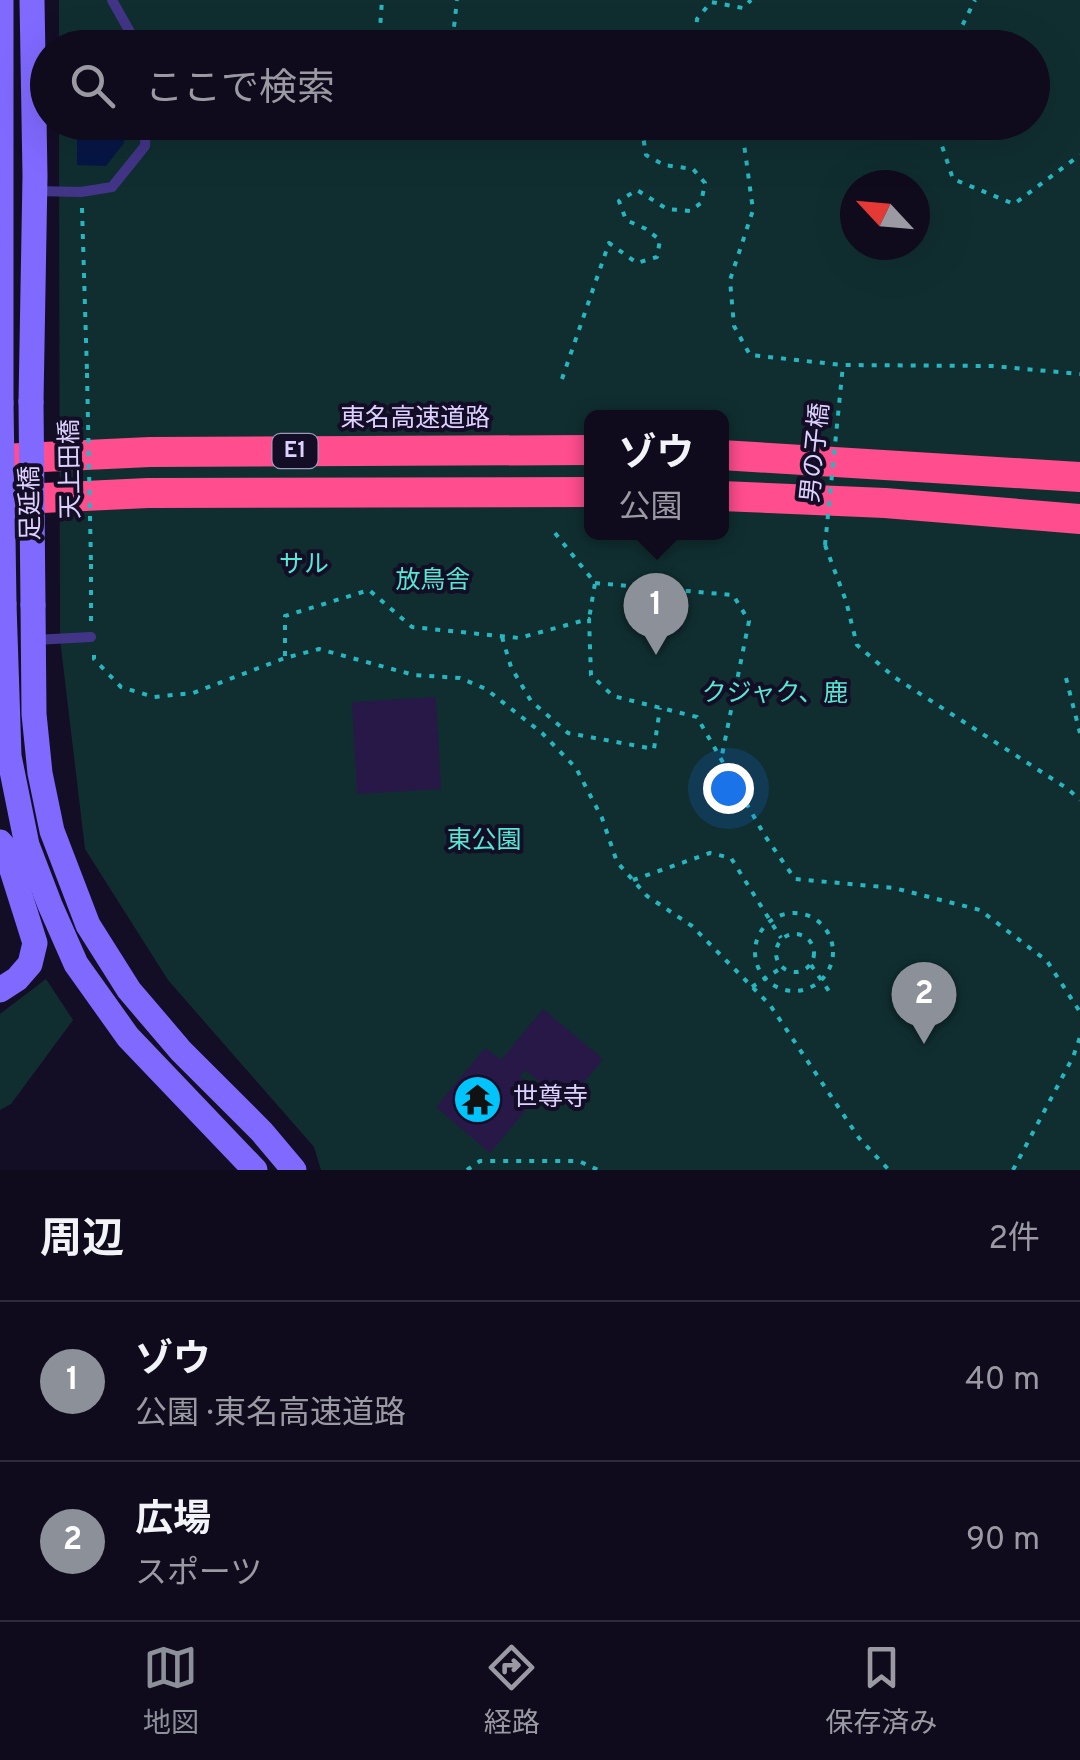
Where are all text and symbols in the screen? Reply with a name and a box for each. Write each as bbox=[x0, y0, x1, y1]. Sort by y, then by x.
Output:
search box bbox=[30, 30, 1050, 140]
icon: search bbox=[65, 58, 120, 113]
text: ここで検索 bbox=[145, 66, 335, 115]
north arrow bbox=[840, 170, 930, 260]
street label: 男の子橋 bbox=[796, 402, 838, 504]
street label: 東名高速道路 bbox=[340, 404, 490, 436]
popup bbox=[584, 410, 729, 540]
street label: 天上田橋 bbox=[55, 419, 89, 519]
text: ゾウ bbox=[618, 431, 695, 480]
road number: E1 bbox=[272, 434, 318, 468]
street label: 足延橋 bbox=[15, 465, 49, 541]
text: 公園 bbox=[618, 489, 683, 529]
park label: サル bbox=[279, 550, 329, 582]
park label: 放鳥舎 bbox=[395, 566, 471, 598]
pin: 1 bbox=[624, 572, 688, 655]
park label: クジャク、鹿 bbox=[702, 679, 848, 711]
your location bbox=[703, 763, 754, 814]
park label: 東公園 bbox=[446, 826, 522, 858]
pin: 2 bbox=[892, 962, 956, 1044]
temple icon: 世尊寺 bbox=[452, 1073, 504, 1125]
place label: 世尊寺 bbox=[513, 1083, 588, 1115]
text: 周辺 bbox=[40, 1215, 124, 1268]
text: 2件 bbox=[988, 1220, 1040, 1260]
text: ゾウ bbox=[135, 1337, 211, 1386]
text: 1 bbox=[66, 1361, 79, 1401]
text: 40 m bbox=[965, 1361, 1040, 1401]
text: 公園 · 東名高速道路 bbox=[135, 1395, 406, 1435]
text: 広場 bbox=[135, 1497, 211, 1546]
text: 2 bbox=[63, 1521, 82, 1561]
text: 90 m bbox=[966, 1521, 1040, 1561]
text: スポーツ bbox=[135, 1555, 262, 1595]
tab: 地図 bbox=[143, 1640, 199, 1743]
tab: 経路 bbox=[484, 1640, 540, 1743]
tab: 保存済み bbox=[825, 1640, 937, 1743]

